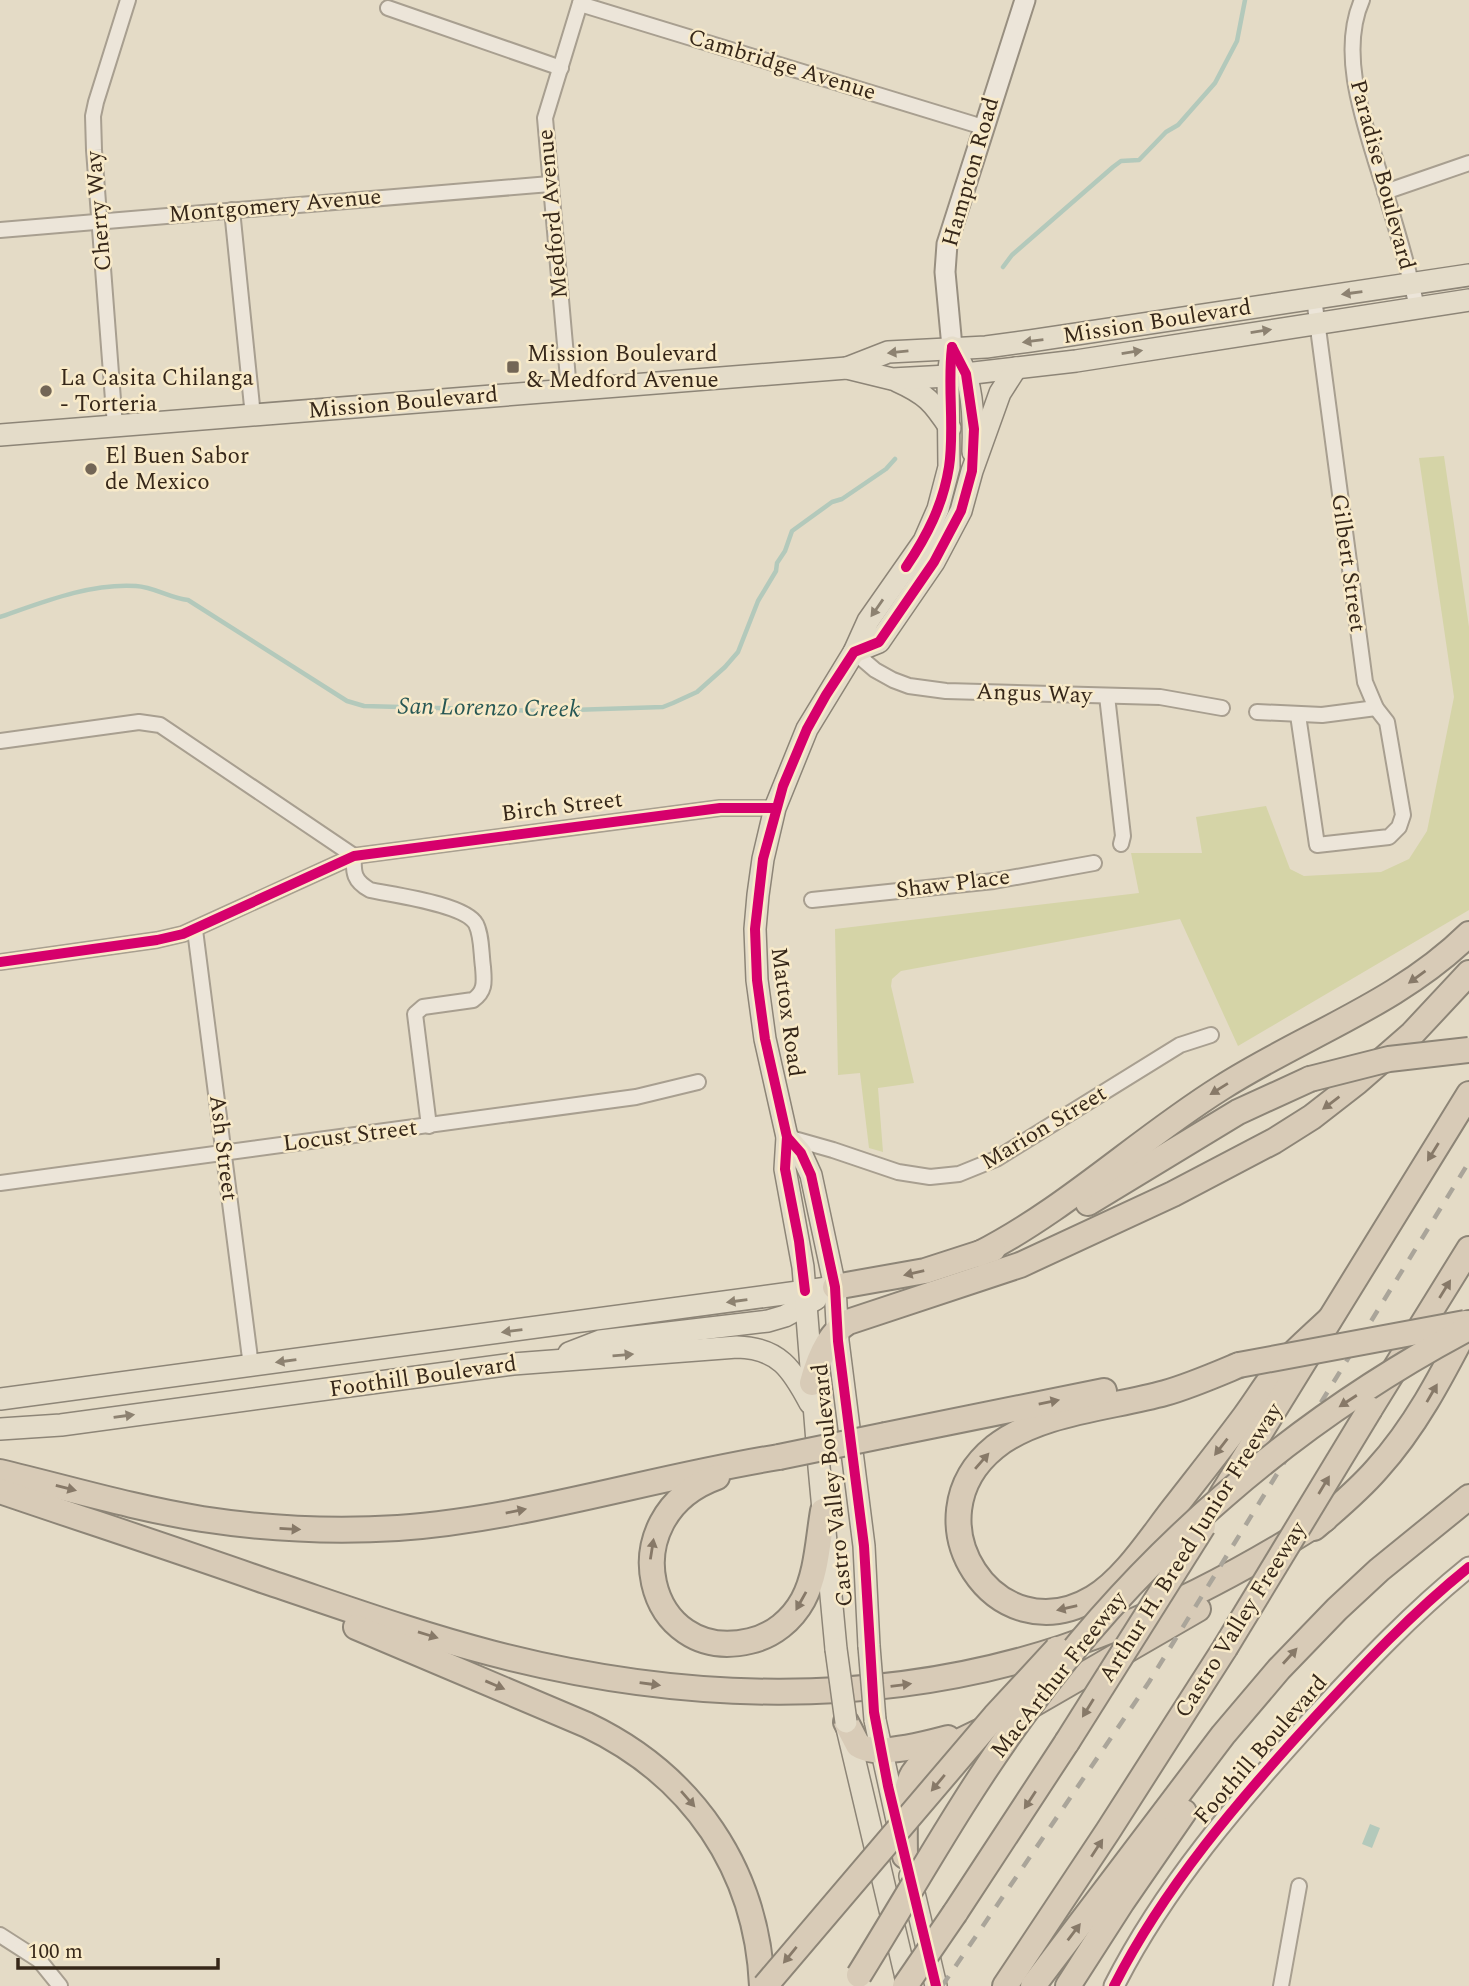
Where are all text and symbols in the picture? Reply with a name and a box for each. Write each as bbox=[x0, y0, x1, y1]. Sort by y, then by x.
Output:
street label: Cambridge Avenue bbox=[684, 20, 880, 110]
street label: Paradise Boulevard bbox=[1340, 76, 1424, 274]
street label: Hampton Road bbox=[933, 93, 1009, 251]
street label: Medford Avenue bbox=[528, 128, 578, 300]
street label: Cherry Way bbox=[76, 148, 122, 273]
street label: Montgomery Avenue bbox=[167, 179, 383, 233]
one-way arrow bbox=[1340, 288, 1362, 299]
street label: Mission Boulevard bbox=[1060, 290, 1254, 354]
one-way arrow bbox=[1250, 325, 1272, 336]
one-way arrow bbox=[1022, 335, 1044, 346]
place label: Mission Boulevard & Medford Avenue bbox=[527, 337, 719, 398]
one-way arrow bbox=[887, 346, 909, 357]
one-way arrow bbox=[1121, 346, 1143, 357]
marker: Mission Boulevard & Medford Avenue bbox=[505, 359, 521, 375]
place label: La Casita Chilanga - Torteria bbox=[60, 361, 254, 422]
street label: Mission Boulevard bbox=[307, 377, 500, 429]
marker: La Casita Chilanga - Torteria bbox=[38, 383, 54, 399]
place label: El Buen Sabor de Mexico bbox=[105, 439, 249, 500]
marker: El Buen Sabor de Mexico bbox=[83, 461, 99, 477]
street label: Gilbert Street bbox=[1321, 492, 1375, 634]
one-way arrow bbox=[870, 599, 884, 617]
street label: Angus Way bbox=[975, 674, 1094, 714]
water label: San Lorenzo Creek bbox=[397, 688, 581, 728]
street label: Birch Street bbox=[499, 782, 625, 832]
street label: Shaw Place bbox=[894, 860, 1012, 908]
street label: Mattox Road bbox=[761, 945, 813, 1079]
one-way arrow bbox=[1408, 970, 1426, 984]
street label: Marion Street bbox=[974, 1077, 1114, 1179]
one-way arrow bbox=[1209, 1083, 1229, 1096]
street label: Ash Street bbox=[199, 1093, 247, 1203]
one-way arrow bbox=[1322, 1096, 1340, 1111]
street label: Locust Street bbox=[281, 1110, 419, 1162]
one-way arrow bbox=[1427, 1143, 1439, 1162]
one-way arrow bbox=[902, 1268, 924, 1279]
one-way arrow bbox=[1438, 1279, 1451, 1298]
one-way arrow bbox=[726, 1295, 748, 1306]
one-way arrow bbox=[501, 1326, 523, 1337]
street label: Foothill Boulevard bbox=[327, 1346, 519, 1407]
one-way arrow bbox=[612, 1349, 634, 1360]
one-way arrow bbox=[275, 1356, 297, 1367]
street label: Castro Valley Boulevard bbox=[803, 1361, 863, 1608]
one-way arrow bbox=[1426, 1384, 1438, 1403]
street label: Arthur H. Breed Junior Freeway bbox=[1090, 1395, 1292, 1690]
one-way arrow bbox=[1338, 1395, 1357, 1408]
one-way arrow bbox=[1038, 1396, 1060, 1407]
one-way arrow bbox=[113, 1411, 135, 1422]
one-way arrow bbox=[1214, 1437, 1229, 1455]
one-way arrow bbox=[974, 1452, 990, 1470]
one-way arrow bbox=[1318, 1475, 1331, 1494]
one-way arrow bbox=[55, 1483, 77, 1494]
one-way arrow bbox=[505, 1505, 527, 1516]
street label: Castro Valley Freeway bbox=[1166, 1514, 1316, 1725]
one-way arrow bbox=[279, 1524, 301, 1535]
one-way arrow bbox=[647, 1538, 658, 1560]
street label: MacArthur Freeway bbox=[982, 1583, 1136, 1766]
one-way arrow bbox=[795, 1591, 807, 1611]
one-way arrow bbox=[1056, 1603, 1078, 1614]
one-way arrow bbox=[418, 1630, 439, 1641]
one-way arrow bbox=[1282, 1648, 1298, 1665]
street label: Foothill Boulevard bbox=[1186, 1667, 1336, 1833]
one-way arrow bbox=[639, 1679, 661, 1690]
one-way arrow bbox=[891, 1679, 913, 1690]
one-way arrow bbox=[484, 1680, 505, 1691]
one-way arrow bbox=[1082, 1698, 1095, 1718]
one-way arrow bbox=[931, 1774, 946, 1791]
one-way arrow bbox=[1023, 1790, 1036, 1809]
one-way arrow bbox=[680, 1791, 695, 1808]
one-way arrow bbox=[1091, 1838, 1104, 1857]
one-way arrow bbox=[1067, 1923, 1082, 1941]
scale bar bbox=[18, 1926, 217, 1970]
text: 100 m bbox=[28, 1936, 83, 1968]
one-way arrow bbox=[782, 1946, 797, 1964]

